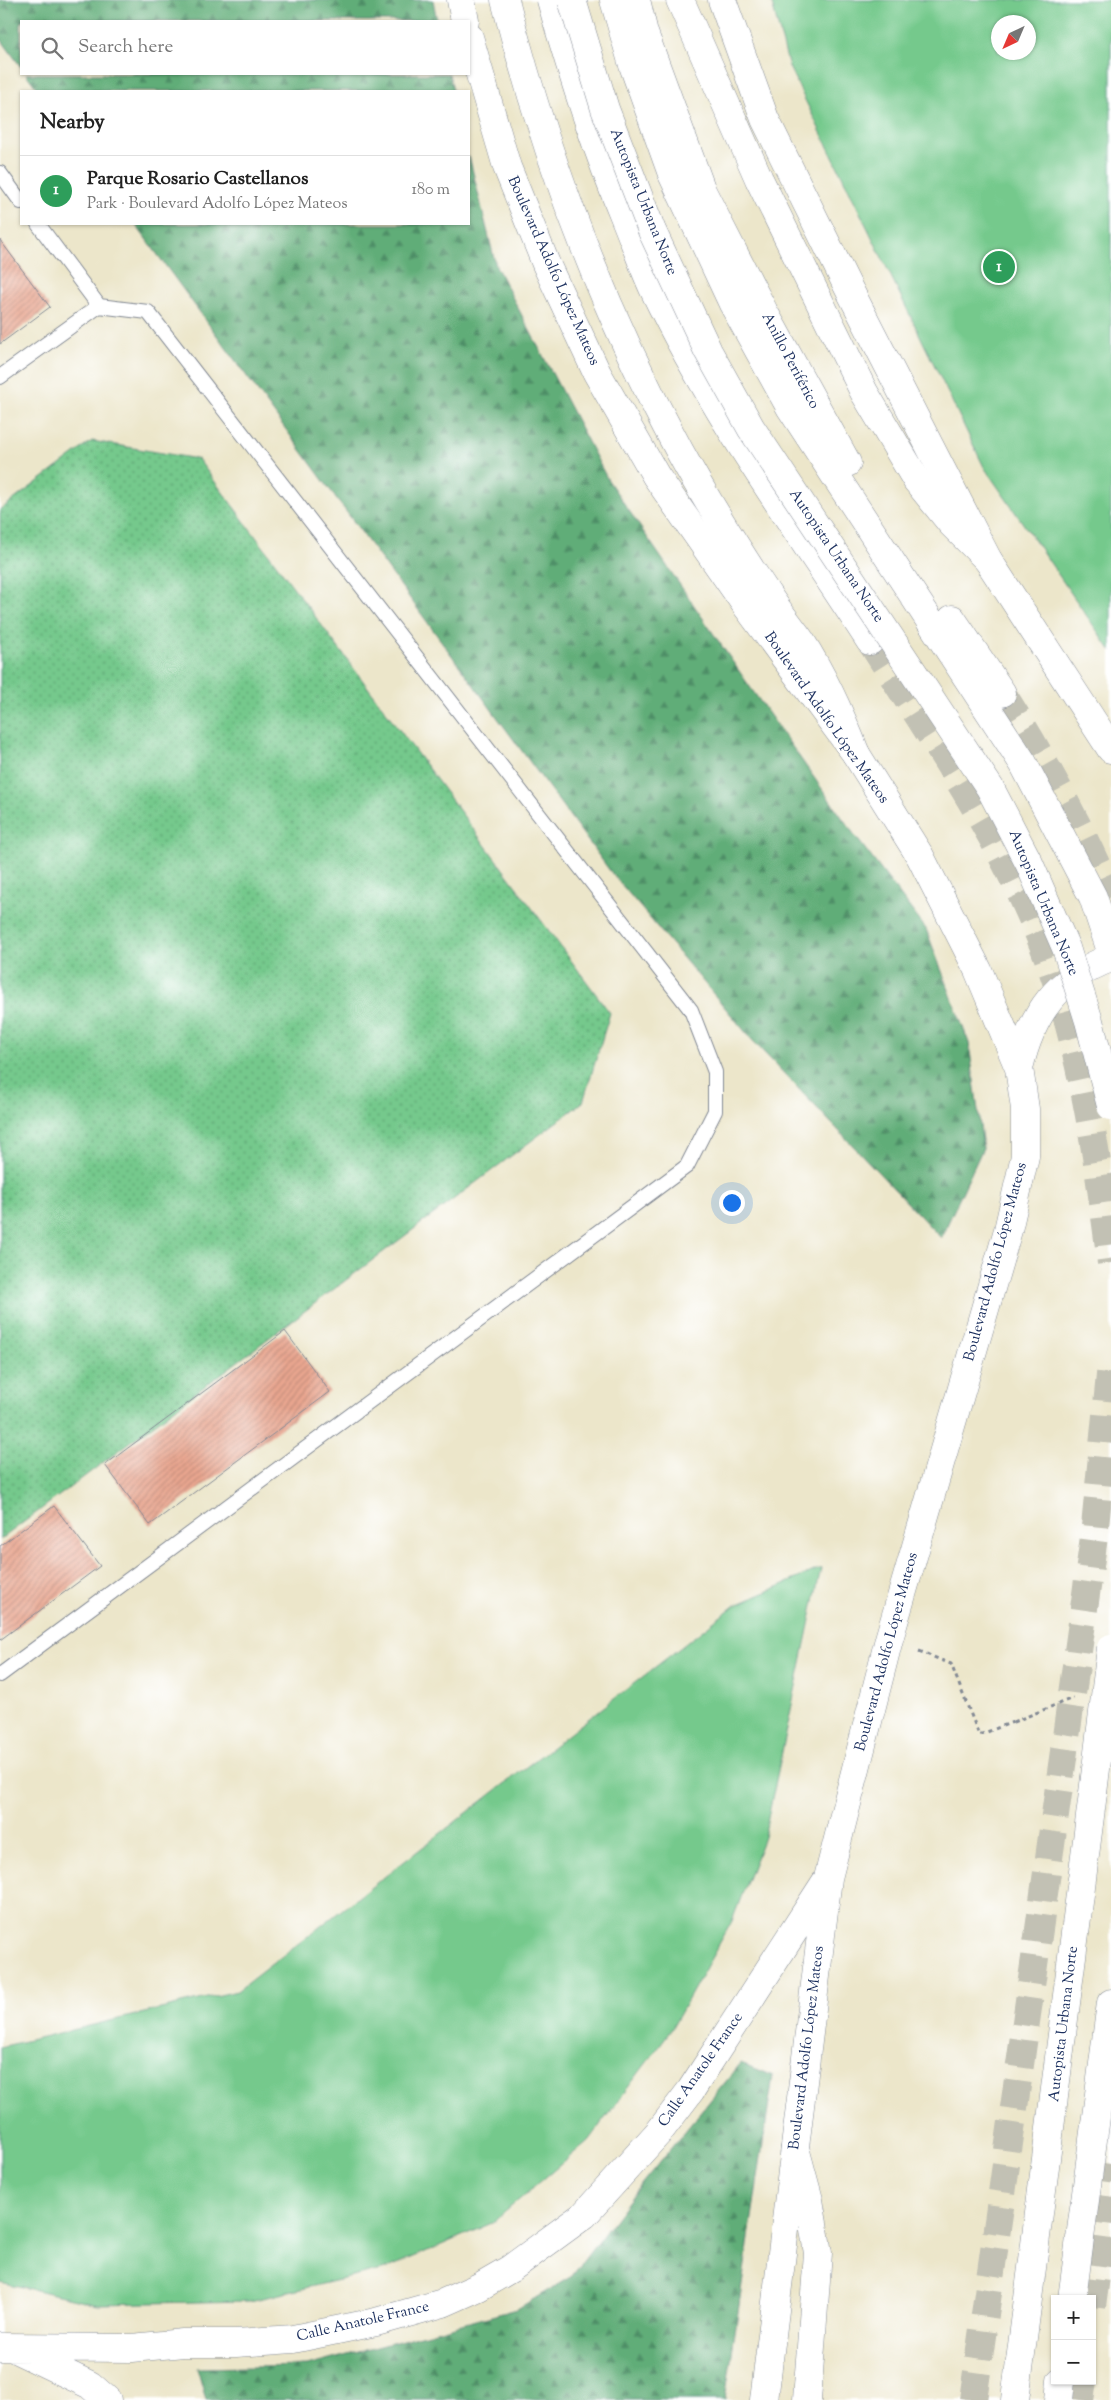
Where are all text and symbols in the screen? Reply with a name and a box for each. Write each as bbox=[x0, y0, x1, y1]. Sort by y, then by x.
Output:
north arrow bbox=[991, 15, 1036, 60]
search box bbox=[20, 20, 470, 75]
icon: search bbox=[38, 34, 66, 62]
text: Search here bbox=[78, 34, 173, 61]
text: Nearby bbox=[40, 108, 105, 138]
street label: Autopista Urbana Norte bbox=[604, 125, 682, 279]
text: Parque Rosario Castellanos bbox=[87, 166, 308, 193]
street label: Boulevard Adolfo López Mateos bbox=[502, 173, 604, 369]
text: 1 bbox=[53, 179, 59, 202]
text: 180 m bbox=[411, 179, 450, 202]
text: Park · Boulevard Adolfo López Mateos bbox=[87, 193, 347, 216]
pin: 1 bbox=[983, 248, 1015, 286]
street label: Anillo Periférico bbox=[756, 309, 824, 413]
street label: Autopista Urbana Norte bbox=[783, 485, 889, 627]
street label: Boulevard Adolfo López Mateos bbox=[759, 628, 894, 808]
street label: Autopista Urbana Norte bbox=[1003, 827, 1083, 979]
street label: Boulevard Adolfo López Mateos bbox=[959, 1160, 1033, 1364]
your location bbox=[719, 1190, 745, 1216]
street label: Boulevard Adolfo López Mateos bbox=[850, 1550, 924, 1754]
street label: Boulevard Adolfo López Mateos bbox=[784, 1945, 830, 2151]
street label: Autopista Urbana Norte bbox=[1044, 1945, 1084, 2103]
street label: Calle Anatole France bbox=[654, 2008, 748, 2132]
map controls bbox=[1051, 2295, 1096, 2385]
button: + bbox=[1051, 2295, 1096, 2340]
street label: Calle Anatole France bbox=[295, 2297, 431, 2347]
button: − bbox=[1051, 2340, 1096, 2385]

